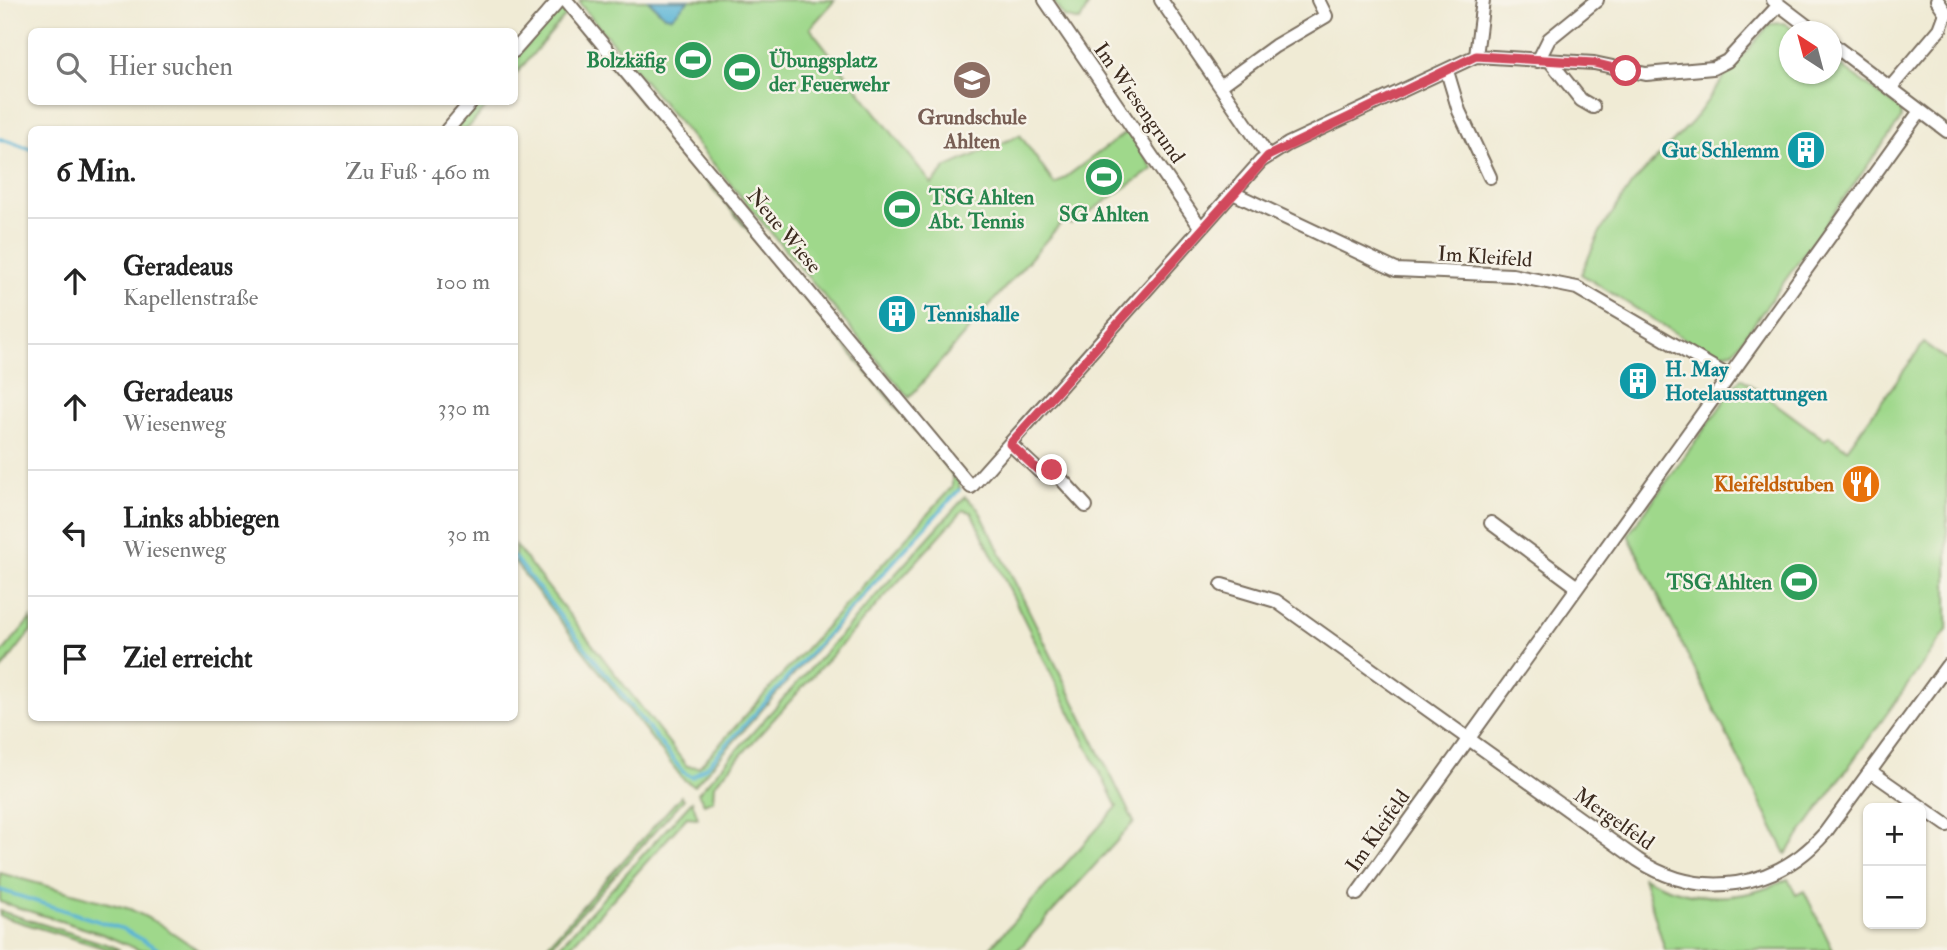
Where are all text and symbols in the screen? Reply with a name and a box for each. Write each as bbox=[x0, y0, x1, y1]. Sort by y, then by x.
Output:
north arrow bbox=[1779, 21, 1842, 84]
search box bbox=[28, 28, 518, 105]
street label: Im Wiesengrund bbox=[1087, 37, 1191, 169]
sports icon: Bolzkäfig bbox=[672, 39, 714, 81]
place label: Bolzkäfig bbox=[586, 47, 667, 74]
place label: Übungsplatz der Feuerwehr bbox=[769, 47, 891, 98]
icon: search bbox=[52, 48, 90, 86]
text: Hier suchen bbox=[108, 51, 233, 83]
sports icon: Übungsplatz der Feuerwehr bbox=[721, 51, 763, 93]
route start bbox=[1610, 55, 1641, 86]
school or university icon: Grundschule Ahlten bbox=[951, 59, 993, 101]
place label: Grundschule Ahlten bbox=[918, 104, 1027, 155]
building icon: Gut Schlemm bbox=[1785, 129, 1827, 171]
place label: Gut Schlemm bbox=[1662, 137, 1780, 164]
text: 6 Min. bbox=[56, 153, 136, 190]
sports icon: SG Ahlten bbox=[1083, 156, 1125, 198]
text: Zu Fuß · 460 m bbox=[345, 157, 490, 186]
street label: Neue Wiese bbox=[741, 183, 828, 279]
place label: TSG Ahlten Abt. Tennis bbox=[928, 184, 1035, 235]
sports icon: TSG Ahlten Abt. Tennis bbox=[881, 188, 923, 230]
place label: SG Ahlten bbox=[1059, 201, 1149, 228]
street label: Im Kleifeld bbox=[1437, 240, 1534, 274]
text: Geradeaus bbox=[123, 251, 233, 283]
icon: ahead bbox=[56, 262, 94, 300]
text: 100 m bbox=[436, 267, 490, 296]
text: Kapellenstraße bbox=[123, 283, 258, 312]
building icon: Tennishalle bbox=[876, 293, 918, 335]
place label: Tennishalle bbox=[923, 301, 1019, 328]
place label: H. May Hotelausstattungen bbox=[1665, 356, 1828, 407]
building icon: H. May Hotelausstattungen bbox=[1617, 360, 1659, 402]
text: Geradeaus bbox=[123, 377, 233, 409]
icon: ahead bbox=[56, 388, 94, 426]
text: 330 m bbox=[438, 393, 490, 422]
text: Wiesenweg bbox=[123, 409, 226, 438]
route end bbox=[1036, 454, 1067, 485]
restaurant icon: Kleifeldstuben bbox=[1840, 463, 1882, 505]
place label: Kleifeldstuben bbox=[1714, 471, 1834, 498]
text: Links abbiegen bbox=[123, 503, 280, 535]
icon: left bbox=[56, 514, 94, 552]
text: 30 m bbox=[447, 519, 490, 548]
text: Wiesenweg bbox=[123, 535, 226, 564]
sports icon: TSG Ahlten bbox=[1778, 561, 1820, 603]
place label: TSG Ahlten bbox=[1666, 569, 1772, 596]
icon: arrive bbox=[56, 640, 94, 678]
text: Ziel erreicht bbox=[123, 643, 253, 675]
street label: Mergelfeld bbox=[1569, 782, 1660, 857]
street label: Im Kleifeld bbox=[1340, 784, 1417, 878]
map controls bbox=[1863, 803, 1926, 929]
button: + bbox=[1863, 803, 1926, 866]
button: − bbox=[1863, 866, 1926, 929]

